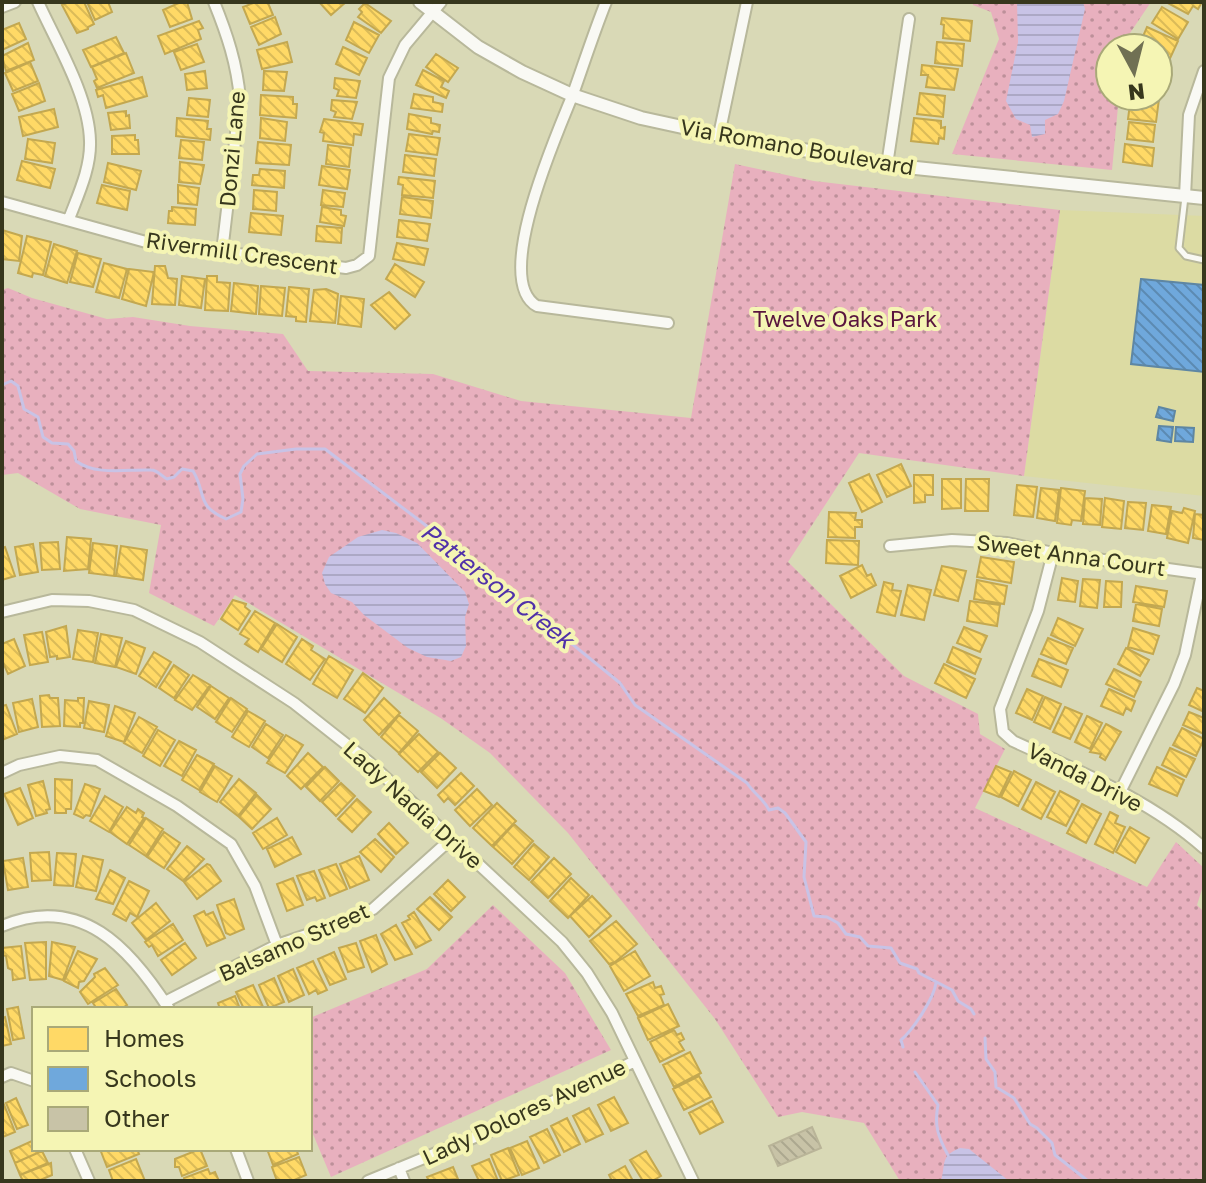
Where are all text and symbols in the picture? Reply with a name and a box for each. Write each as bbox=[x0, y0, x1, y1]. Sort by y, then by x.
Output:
north arrow bbox=[1094, 32, 1174, 112]
text: N bbox=[1127, 78, 1146, 107]
street label: Donzi Lane bbox=[213, 90, 250, 208]
street label: Via Romano Boulevard bbox=[678, 113, 916, 180]
street label: Rivermill Crescent bbox=[144, 226, 340, 279]
park label: Twelve Oaks Park bbox=[753, 305, 937, 332]
water label: Patterson Creek bbox=[416, 516, 582, 655]
street label: Sweet Anna Court bbox=[975, 528, 1167, 581]
street label: Lady Nadia Drive bbox=[338, 735, 488, 874]
street label: Vanda Drive bbox=[1023, 736, 1147, 817]
street label: Balsamo Street bbox=[214, 896, 373, 987]
legend bbox=[32, 1007, 312, 1151]
text: Homes bbox=[104, 1023, 185, 1052]
street label: Lady Dolores Avenue bbox=[418, 1053, 630, 1171]
text: Schools bbox=[104, 1063, 196, 1092]
text: Other bbox=[104, 1103, 169, 1132]

